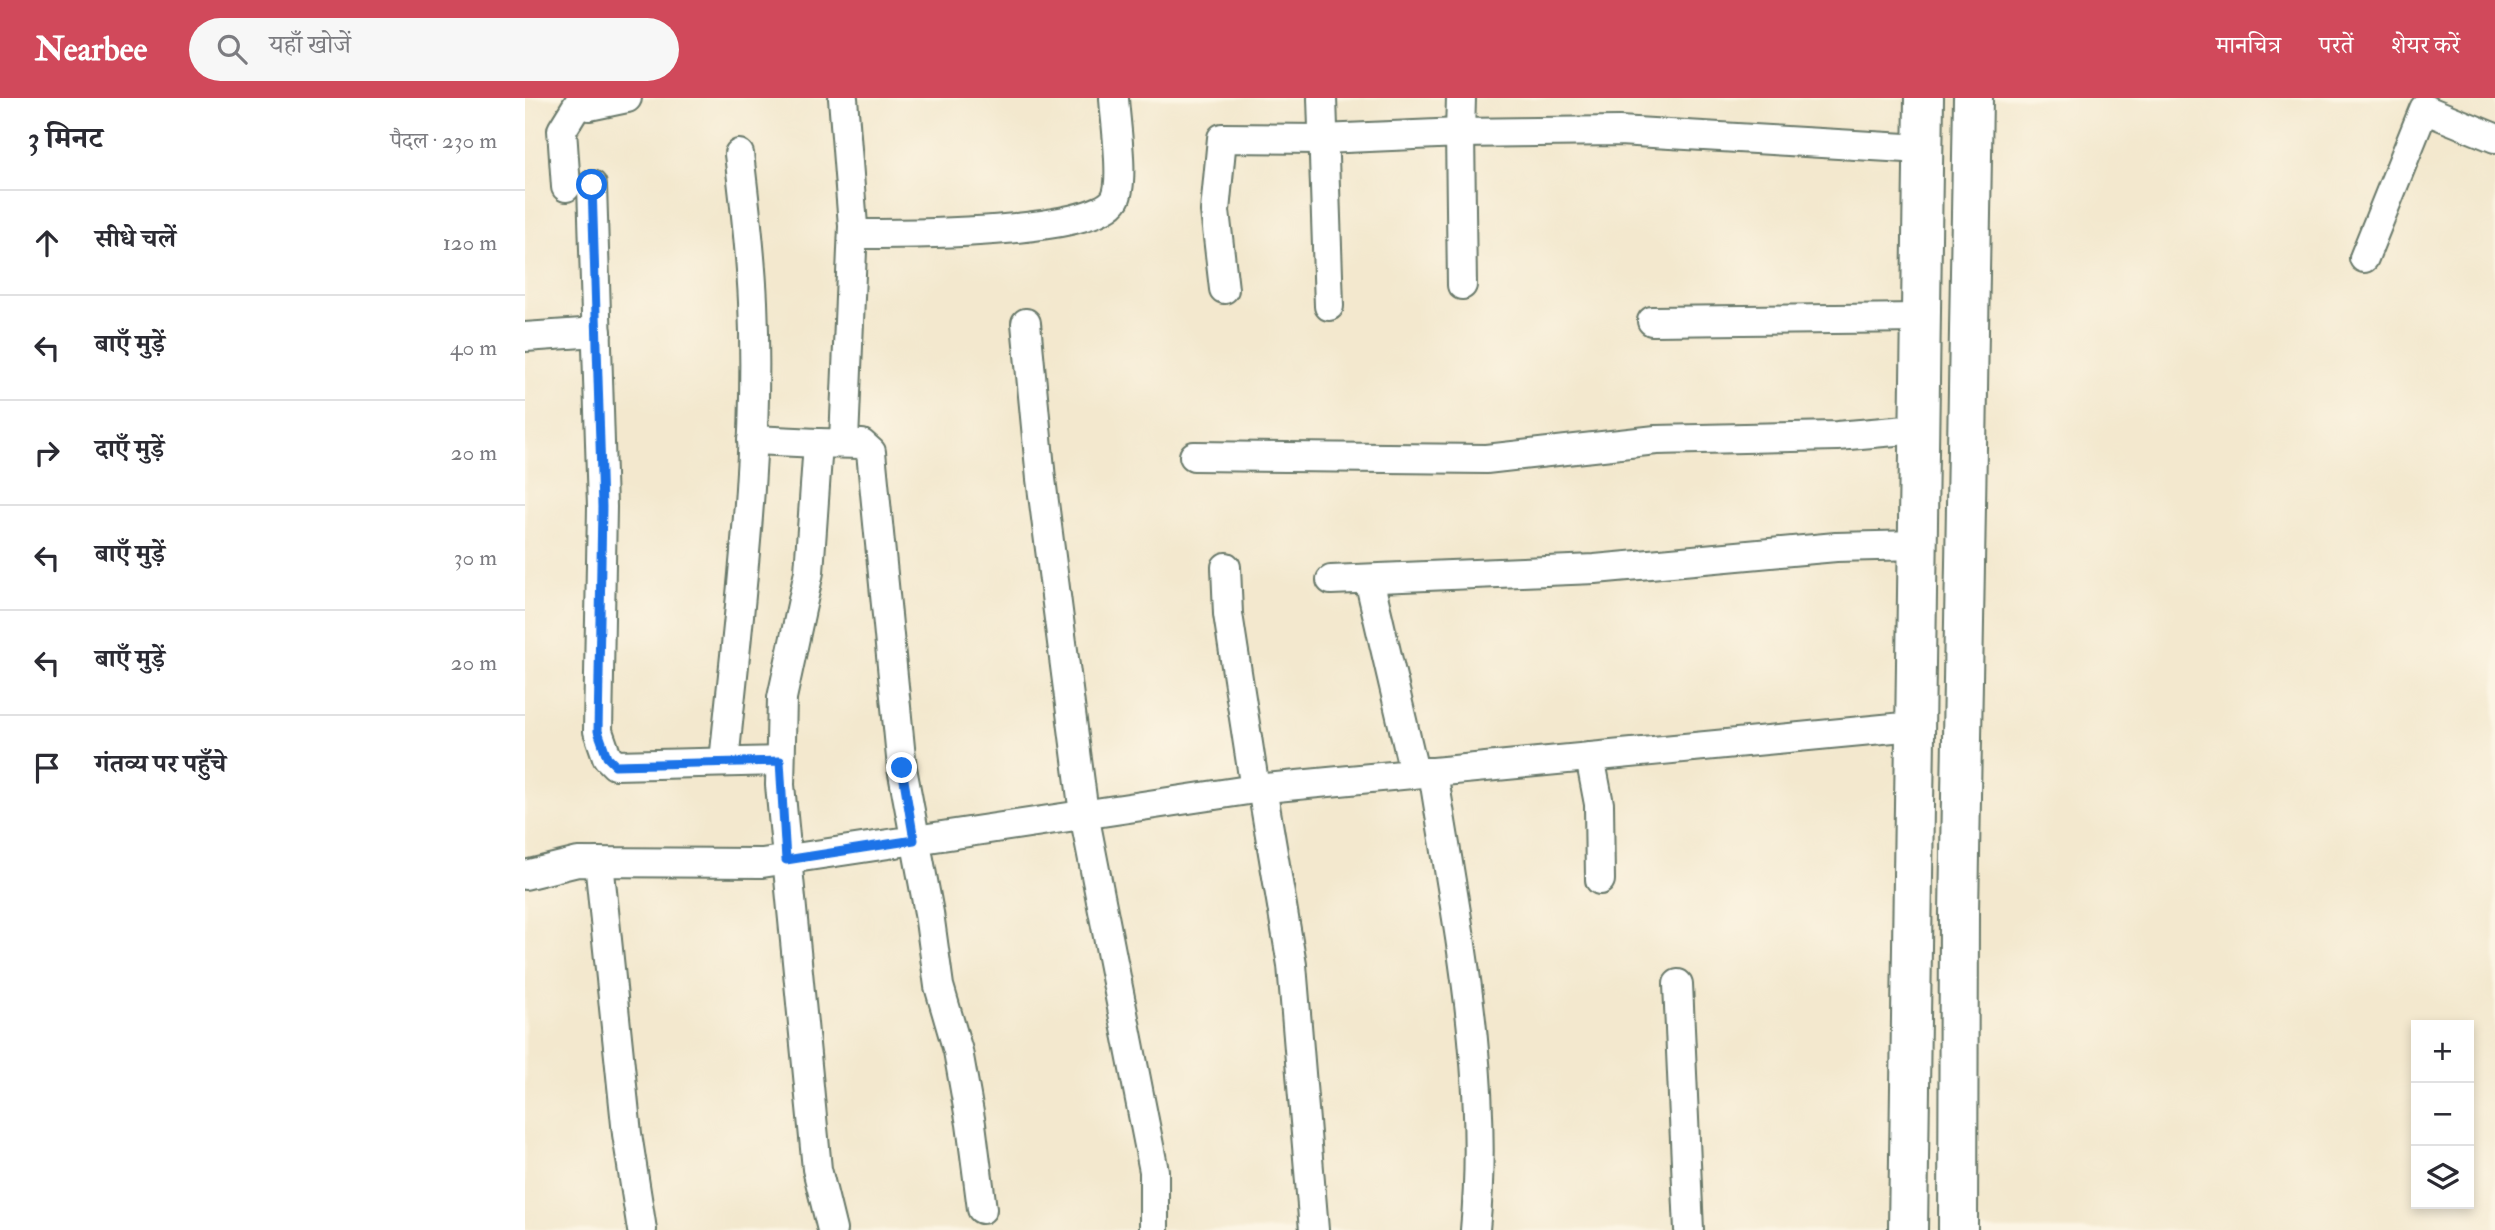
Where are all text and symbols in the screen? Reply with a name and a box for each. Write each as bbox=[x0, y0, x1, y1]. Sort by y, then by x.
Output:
search box bbox=[189, 18, 679, 81]
text: Nearbee bbox=[35, 29, 147, 70]
text: यहाँ खोजें bbox=[269, 29, 351, 61]
icon: search bbox=[213, 30, 251, 68]
text: मानचित्र bbox=[2216, 30, 2281, 61]
text: परतें bbox=[2319, 30, 2353, 61]
text: शेयर करें bbox=[2391, 30, 2460, 61]
text: 3 मिनट bbox=[28, 120, 103, 157]
text: पैदल · 230 m bbox=[390, 126, 497, 155]
route start bbox=[576, 169, 607, 200]
text: सीधे चलें bbox=[95, 223, 176, 255]
icon: ahead bbox=[28, 224, 66, 262]
text: 120 m bbox=[443, 228, 497, 257]
text: बाएँ मुड़ें bbox=[95, 328, 165, 360]
icon: left bbox=[28, 329, 66, 367]
text: 40 m bbox=[450, 333, 497, 362]
text: दाएँ मुड़ें bbox=[95, 433, 164, 465]
icon: right bbox=[28, 434, 66, 472]
text: 20 m bbox=[451, 438, 497, 467]
text: बाएँ मुड़ें bbox=[95, 538, 165, 570]
icon: left bbox=[28, 539, 66, 577]
text: 30 m bbox=[454, 543, 497, 572]
text: बाएँ मुड़ें bbox=[95, 643, 165, 675]
icon: left bbox=[28, 644, 66, 682]
text: 20 m bbox=[451, 648, 497, 677]
text: गंतव्य पर पहुँचे bbox=[95, 748, 226, 780]
icon: arrive bbox=[28, 749, 66, 787]
route end bbox=[886, 752, 917, 783]
map controls bbox=[2411, 1020, 2474, 1209]
button: + bbox=[2411, 1020, 2474, 1083]
button: − bbox=[2411, 1083, 2474, 1146]
button: layers bbox=[2411, 1146, 2474, 1209]

